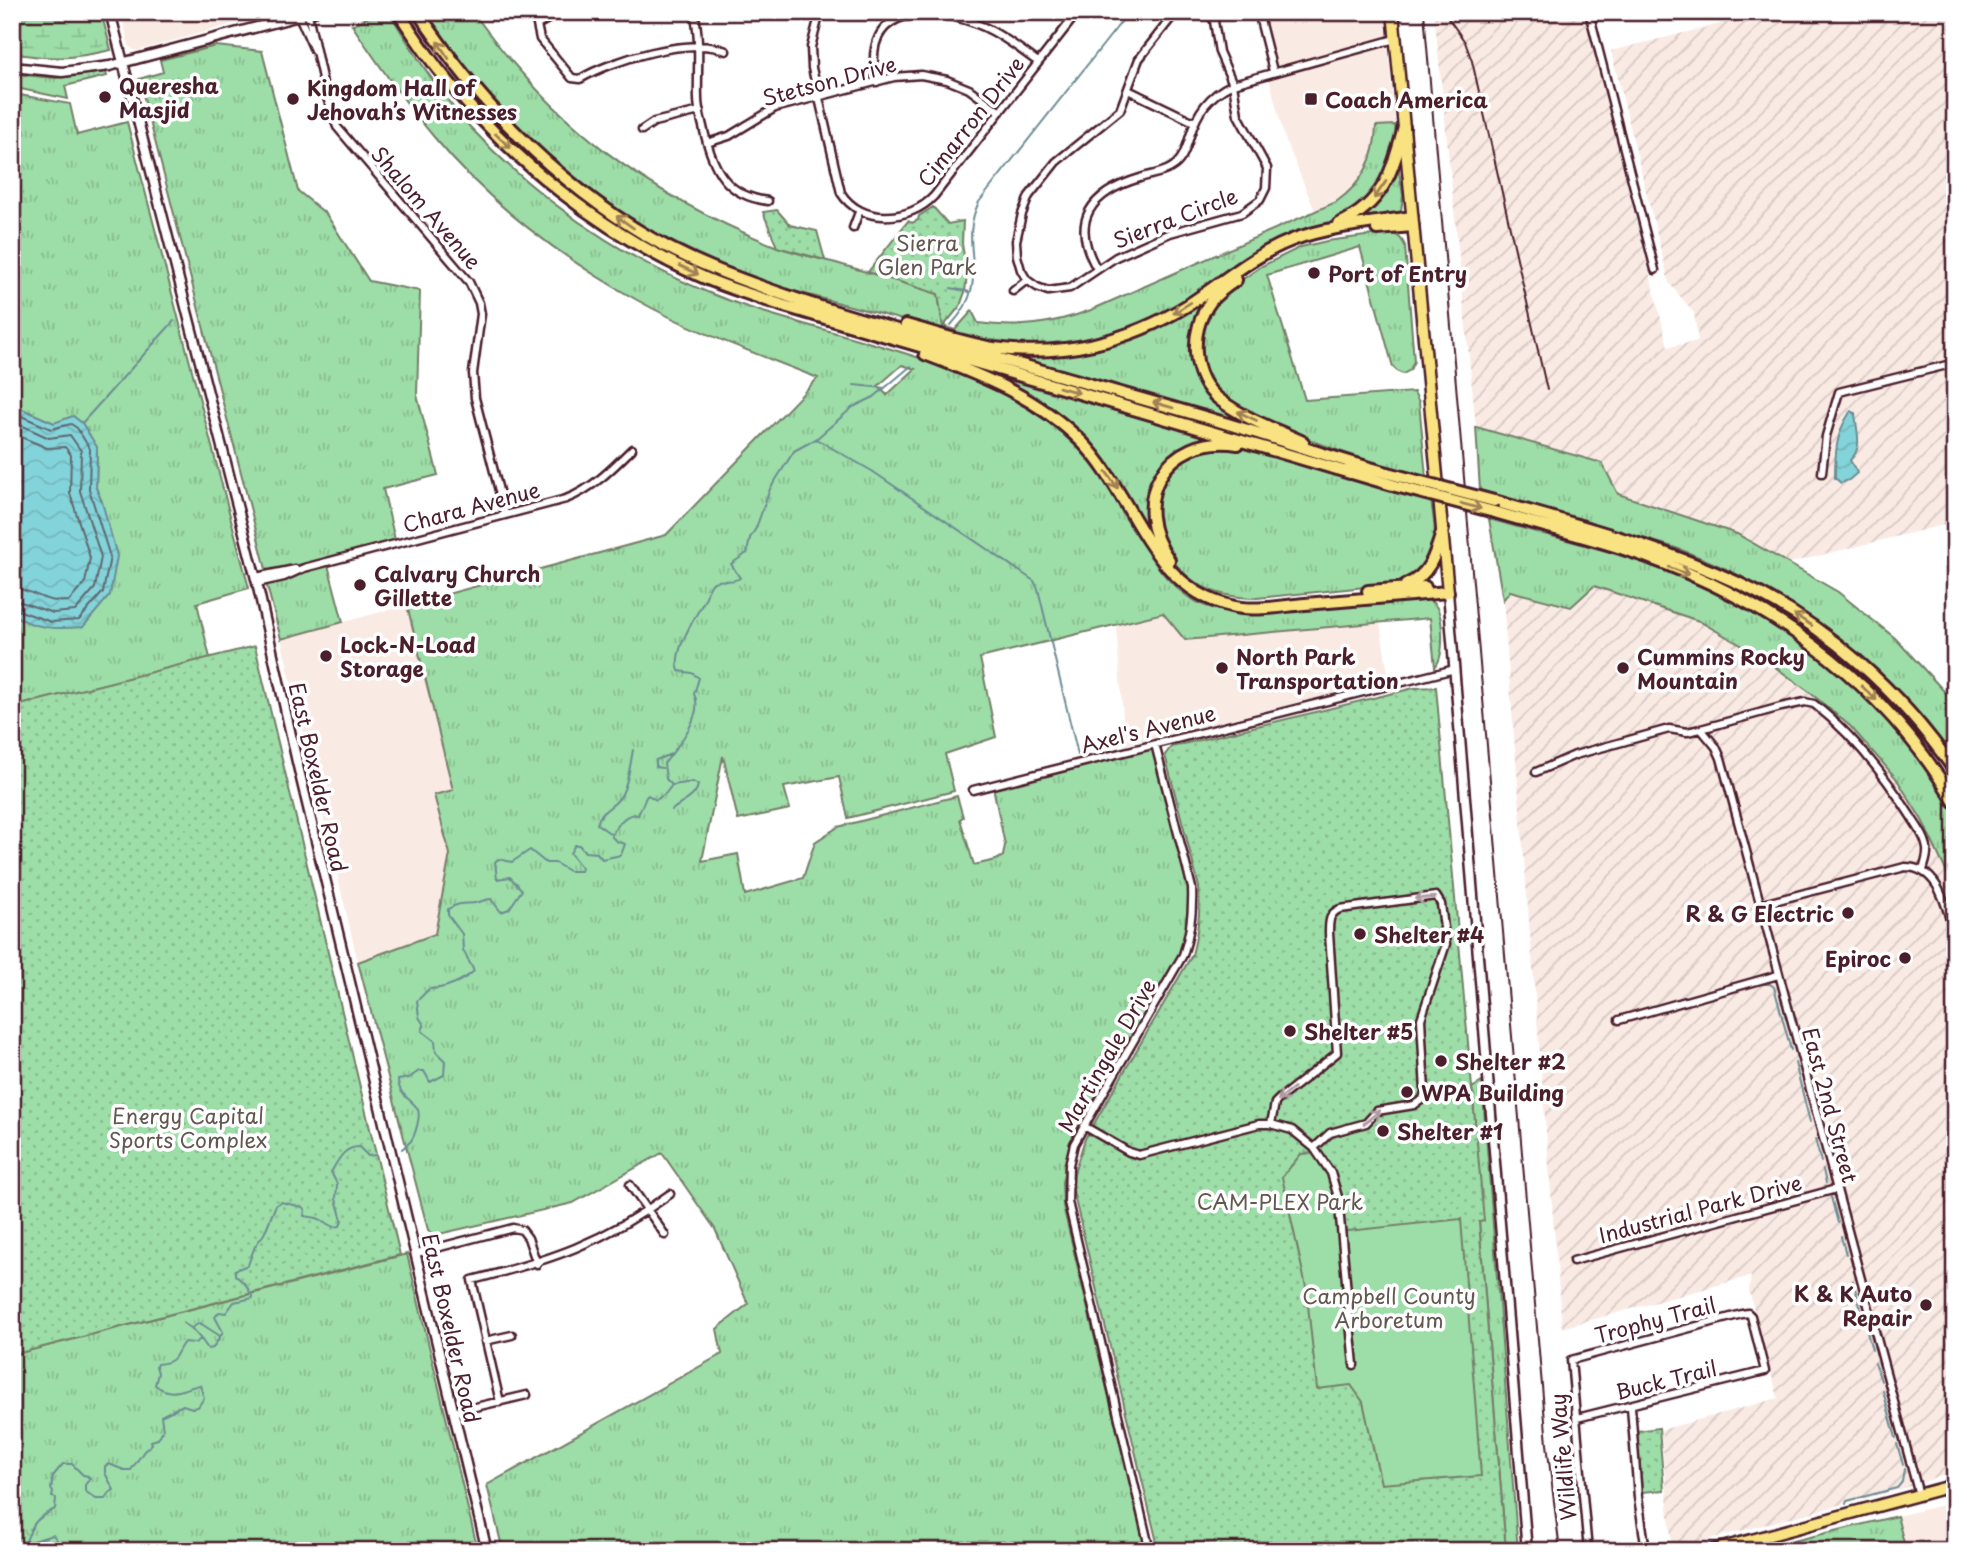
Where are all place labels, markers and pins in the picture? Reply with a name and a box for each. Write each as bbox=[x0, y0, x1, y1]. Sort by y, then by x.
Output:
place label: Queresha Masjid bbox=[119, 69, 219, 125]
place label: Kingdom Hall of Jehovah’s Witnesses bbox=[307, 71, 517, 127]
place label: Coach America bbox=[1325, 83, 1488, 115]
marker: Queresha Masjid bbox=[97, 89, 113, 105]
marker: Kingdom Hall of Jehovah’s Witnesses bbox=[285, 91, 301, 107]
marker: Coach America bbox=[1303, 91, 1319, 107]
place label: Port of Entry bbox=[1328, 257, 1467, 289]
marker: Port of Entry bbox=[1306, 265, 1322, 281]
place label: Calvary Church Gillette bbox=[374, 557, 540, 613]
marker: Calvary Church Gillette bbox=[352, 577, 368, 593]
place label: Lock-N-Load Storage bbox=[340, 628, 476, 684]
place label: North Park Transportation bbox=[1236, 640, 1399, 696]
place label: Cummins Rocky Mountain bbox=[1637, 640, 1805, 696]
marker: Lock-N-Load Storage bbox=[318, 648, 334, 664]
marker: North Park Transportation bbox=[1214, 660, 1230, 676]
marker: Cummins Rocky Mountain bbox=[1615, 660, 1631, 676]
place label: R & G Electric bbox=[1686, 897, 1834, 929]
marker: R & G Electric bbox=[1840, 905, 1856, 921]
place label: Shelter #4 bbox=[1374, 918, 1484, 950]
marker: Shelter #4 bbox=[1352, 926, 1368, 942]
place label: Epiroc bbox=[1825, 942, 1891, 974]
marker: Epiroc bbox=[1897, 950, 1913, 966]
place label: Shelter #5 bbox=[1304, 1015, 1413, 1047]
marker: Shelter #5 bbox=[1282, 1023, 1298, 1039]
place label: Shelter #2 bbox=[1455, 1045, 1566, 1077]
marker: Shelter #2 bbox=[1433, 1053, 1449, 1069]
place label: WPA Building bbox=[1421, 1076, 1564, 1108]
marker: WPA Building bbox=[1399, 1084, 1415, 1100]
place label: Shelter #1 bbox=[1397, 1115, 1503, 1147]
marker: Shelter #1 bbox=[1375, 1123, 1391, 1139]
place label: K & K Auto Repair bbox=[1794, 1277, 1912, 1333]
marker: K & K Auto Repair bbox=[1918, 1297, 1934, 1313]

